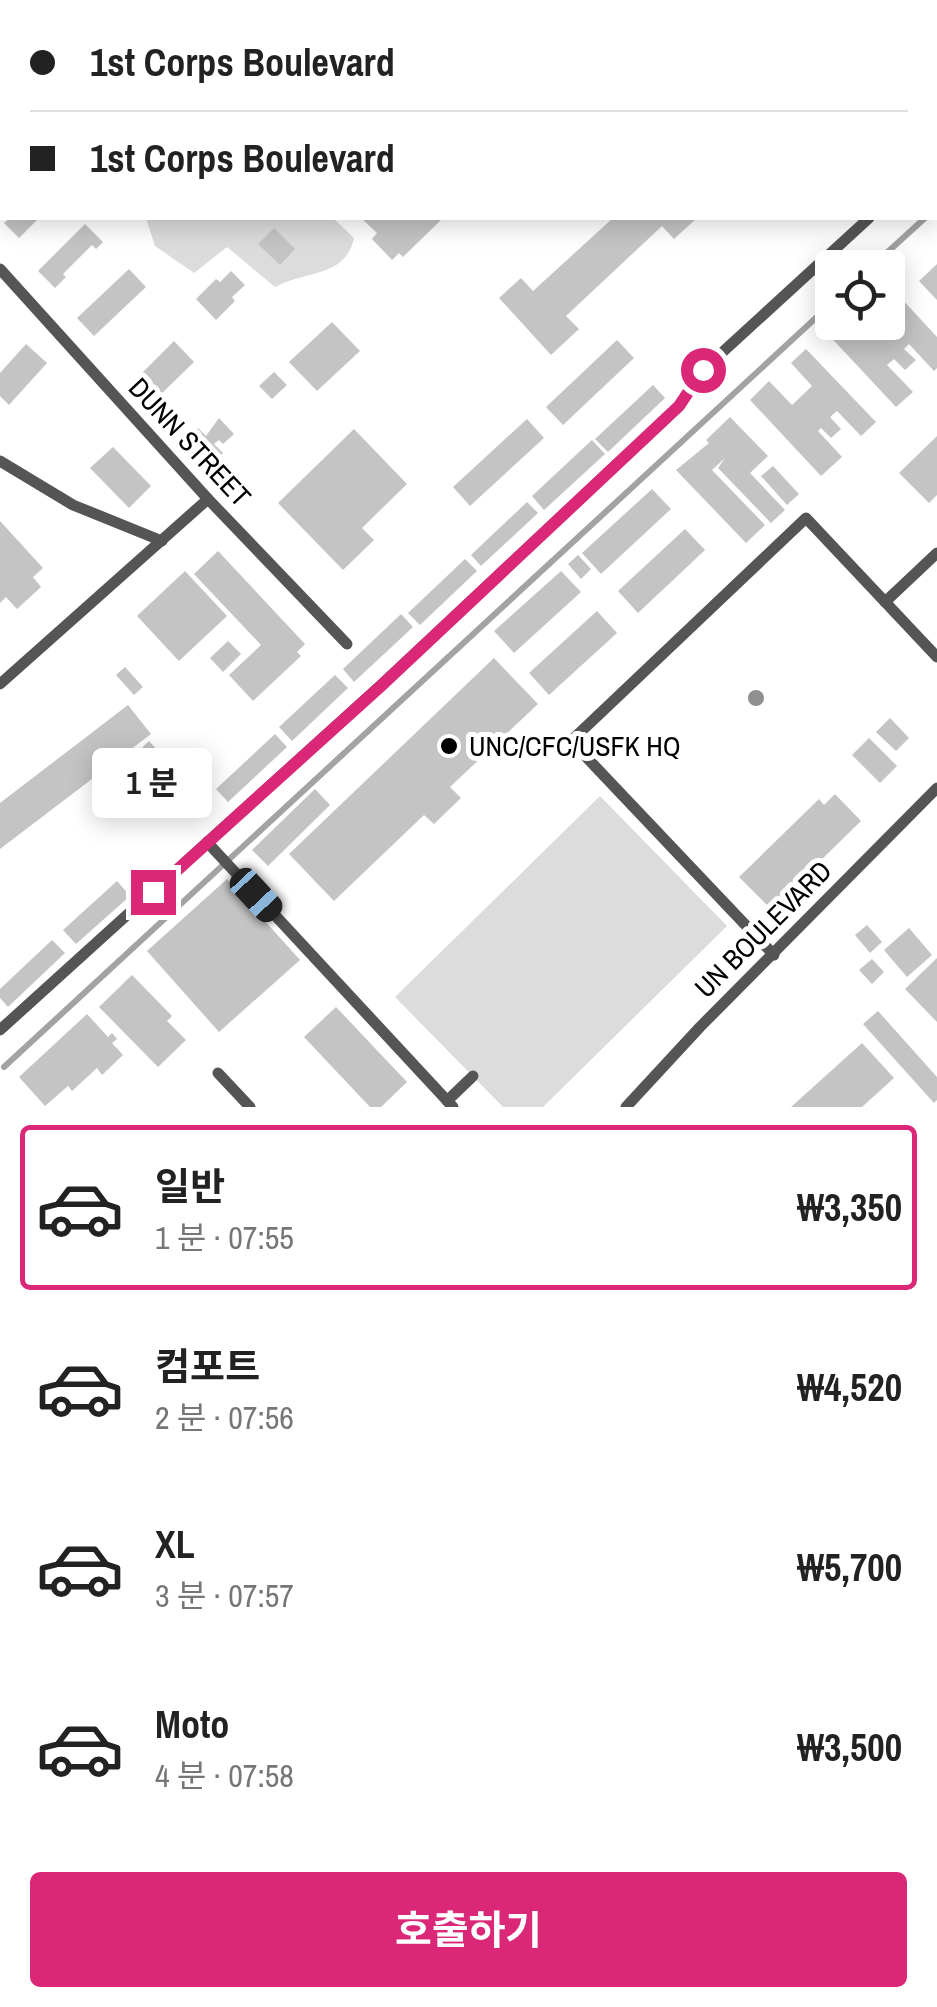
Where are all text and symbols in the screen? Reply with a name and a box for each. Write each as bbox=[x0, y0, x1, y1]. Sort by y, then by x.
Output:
text: 1st Corps Boulevard bbox=[90, 37, 395, 88]
text: 1st Corps Boulevard bbox=[90, 133, 395, 184]
map controls bbox=[815, 250, 905, 340]
button: locate bbox=[815, 250, 905, 340]
route start bbox=[681, 348, 726, 393]
street label: DUNN STREET bbox=[120, 369, 260, 515]
place label: UNC/CFC/USFK HQ bbox=[469, 727, 681, 765]
marker: UNC/CFC/USFK HQ bbox=[438, 735, 460, 757]
callout: 1 분 bbox=[93, 747, 213, 817]
text: 1 분 bbox=[126, 761, 178, 804]
street label: UN BOULEVARD bbox=[686, 852, 840, 1006]
car bbox=[225, 863, 287, 927]
route end bbox=[131, 870, 176, 915]
text: 일반 bbox=[155, 1161, 225, 1212]
icon: car bbox=[35, 1163, 125, 1253]
text: ₩3,350 bbox=[797, 1182, 902, 1233]
text: 1 분 · 07:55 bbox=[155, 1216, 294, 1259]
text: 컴포트 bbox=[155, 1341, 260, 1392]
icon: car bbox=[35, 1343, 125, 1433]
text: ₩4,520 bbox=[797, 1362, 902, 1413]
text: 2 분 · 07:56 bbox=[155, 1396, 294, 1439]
text: XL bbox=[155, 1519, 195, 1570]
icon: car bbox=[35, 1523, 125, 1613]
text: ₩5,700 bbox=[797, 1542, 902, 1593]
text: 3 분 · 07:57 bbox=[155, 1574, 294, 1617]
text: Moto bbox=[155, 1699, 229, 1750]
icon: car bbox=[35, 1703, 125, 1793]
text: ₩3,500 bbox=[797, 1722, 902, 1773]
text: 4 분 · 07:58 bbox=[155, 1754, 294, 1797]
button: 호출하기 bbox=[30, 1872, 907, 1987]

